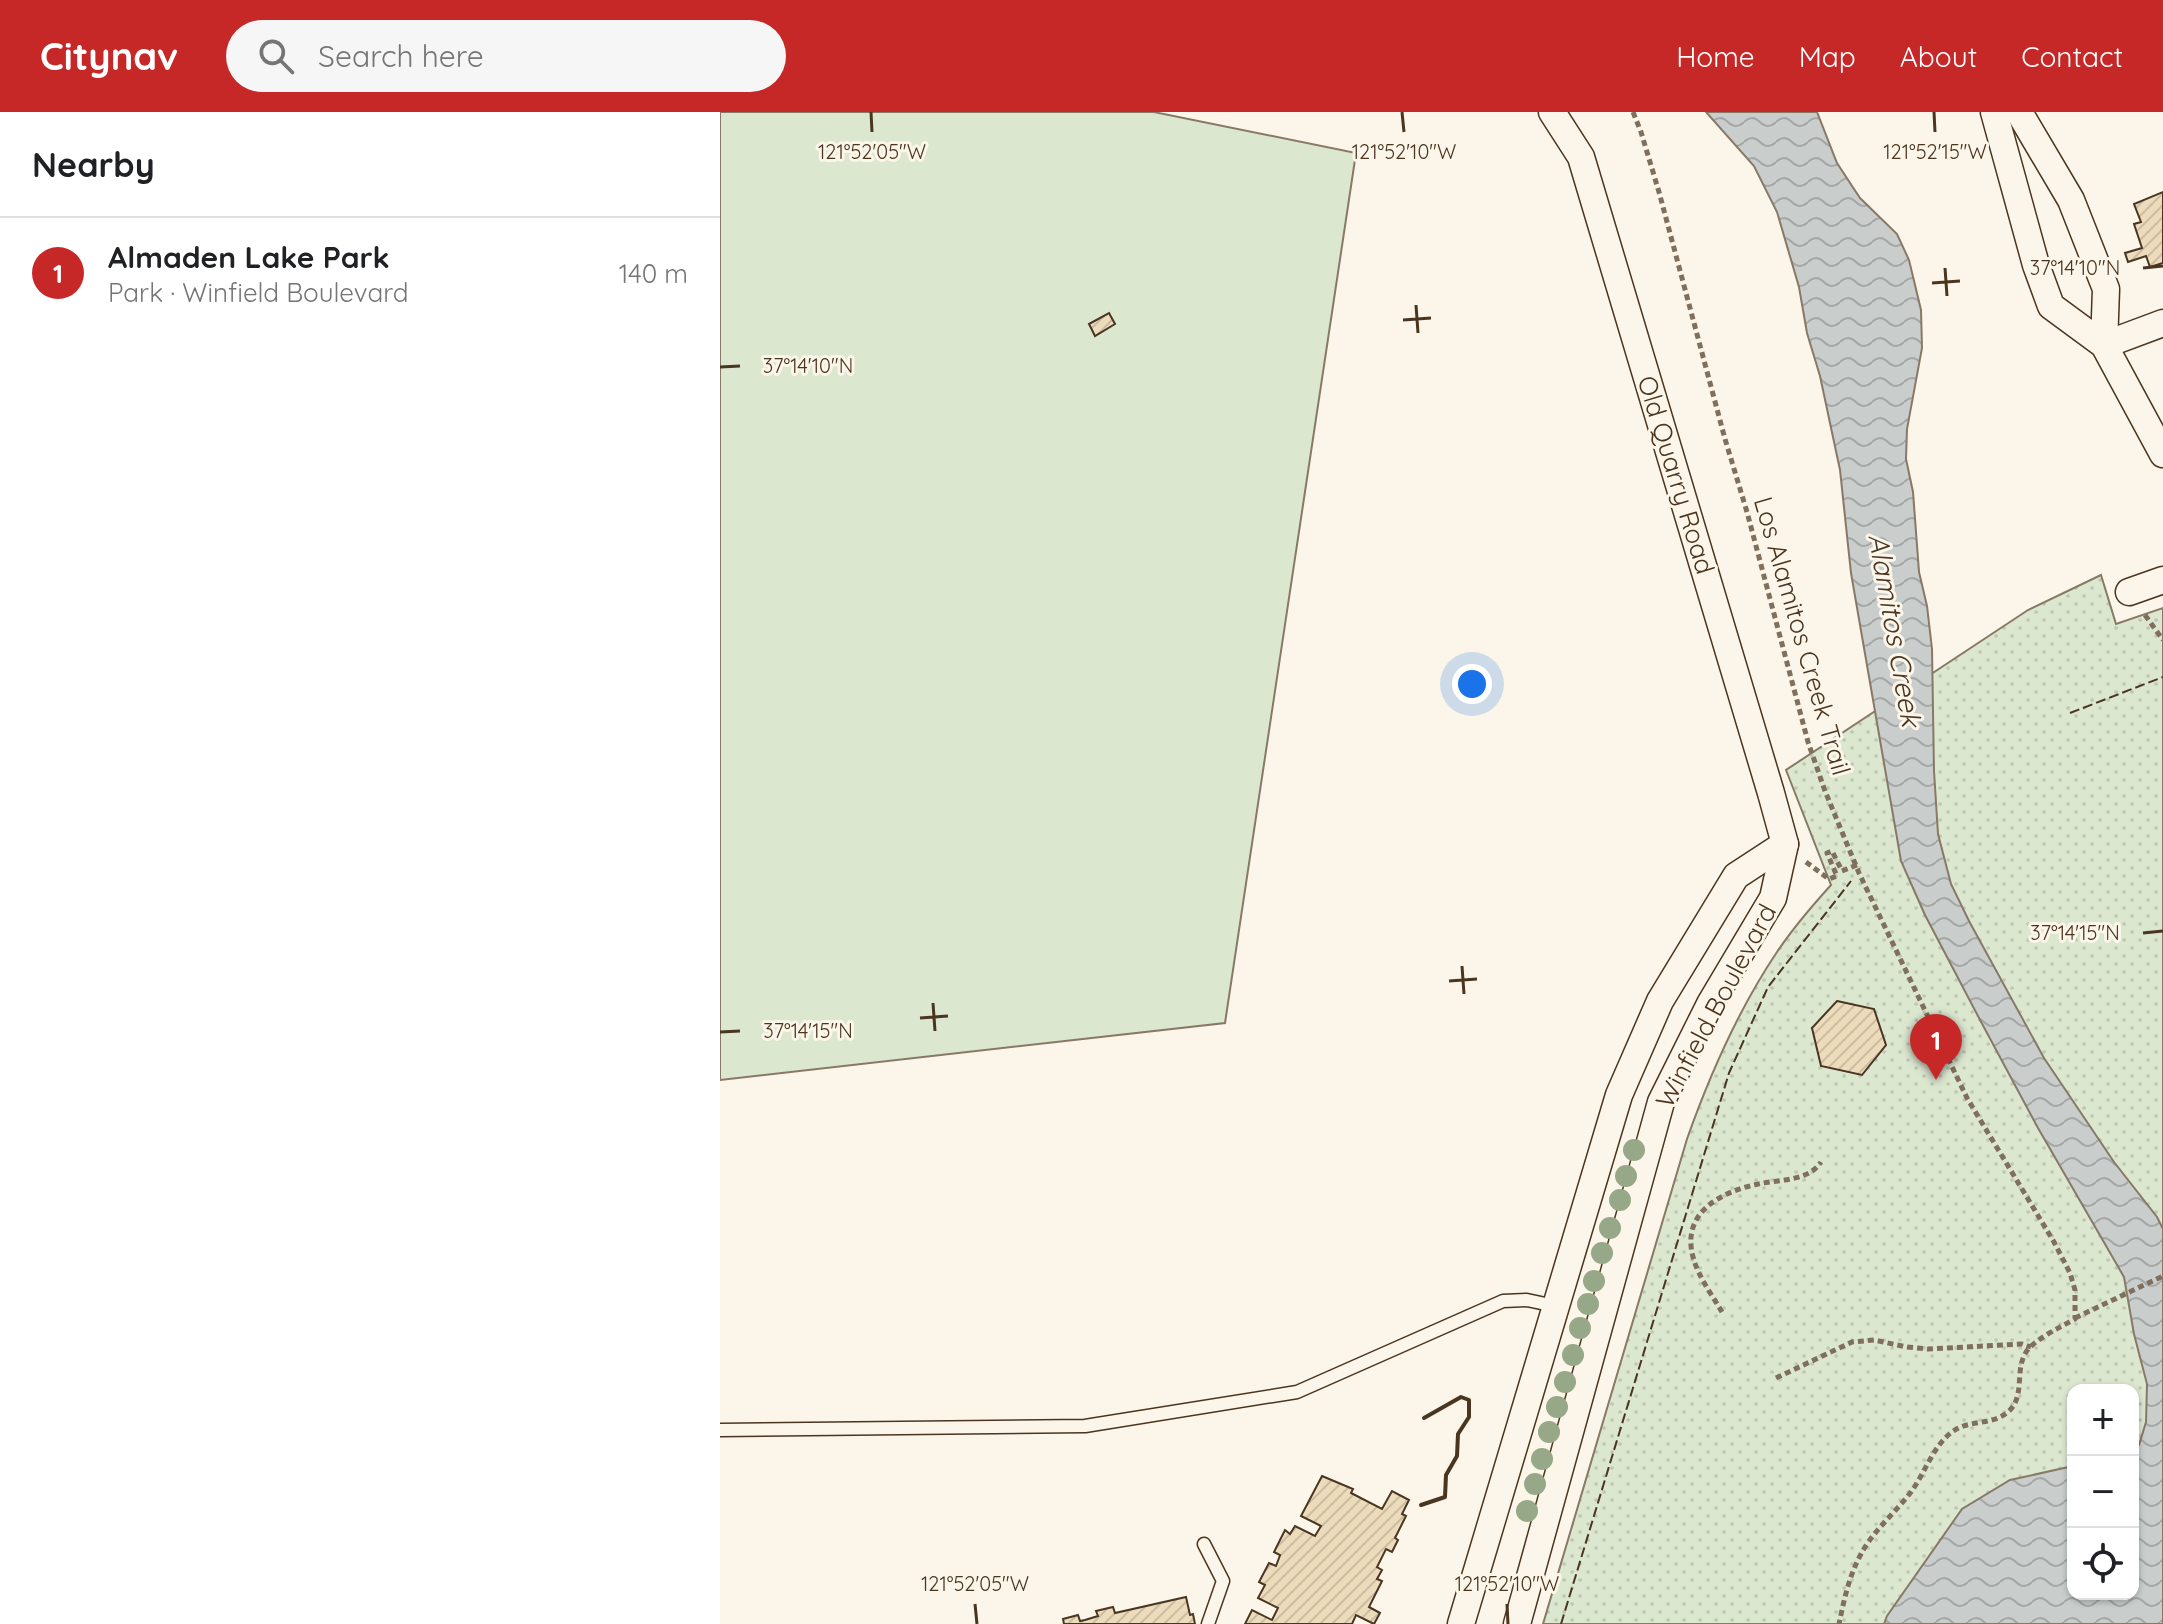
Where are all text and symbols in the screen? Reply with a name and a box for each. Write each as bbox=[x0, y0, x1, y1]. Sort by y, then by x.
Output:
search box bbox=[226, 20, 786, 92]
text: Citynav bbox=[40, 32, 178, 80]
icon: search bbox=[254, 34, 298, 78]
text: Search here bbox=[318, 37, 484, 75]
text: Home bbox=[1676, 39, 1755, 74]
text: Map bbox=[1799, 39, 1856, 74]
text: About bbox=[1900, 39, 1977, 74]
text: Contact bbox=[2021, 39, 2123, 74]
text: 121°52'05"W bbox=[818, 139, 926, 164]
text: 121°52'10"W bbox=[1352, 139, 1456, 164]
text: 121°52'15"W bbox=[1883, 139, 1987, 164]
text: Nearby bbox=[32, 143, 155, 186]
text: Almaden Lake Park bbox=[108, 238, 390, 276]
text: 37°14'10"N bbox=[2030, 255, 2120, 280]
text: 1 bbox=[53, 257, 63, 290]
text: 140 m bbox=[619, 257, 688, 290]
text: Park · Winfield Boulevard bbox=[108, 276, 409, 309]
text: 37°14'10"N bbox=[763, 353, 853, 378]
street label: Old Quarry Road bbox=[1631, 372, 1722, 578]
street label: Los Alamitos Creek Trail bbox=[1747, 493, 1858, 779]
water label: Alamitos Creek bbox=[1861, 531, 1930, 732]
your location bbox=[1452, 664, 1492, 704]
street label: Winfield Boulevard bbox=[1648, 898, 1783, 1113]
text: 37°14'15"N bbox=[2030, 920, 2120, 945]
pin: 1 bbox=[1910, 1014, 1962, 1080]
text: 37°14'15"N bbox=[763, 1018, 853, 1043]
map controls bbox=[2067, 1384, 2139, 1600]
button: + bbox=[2067, 1384, 2139, 1456]
button: − bbox=[2067, 1456, 2139, 1528]
button: locate bbox=[2067, 1528, 2139, 1600]
text: 121°52'05"W bbox=[921, 1571, 1029, 1596]
text: 121°52'10"W bbox=[1455, 1571, 1559, 1596]

